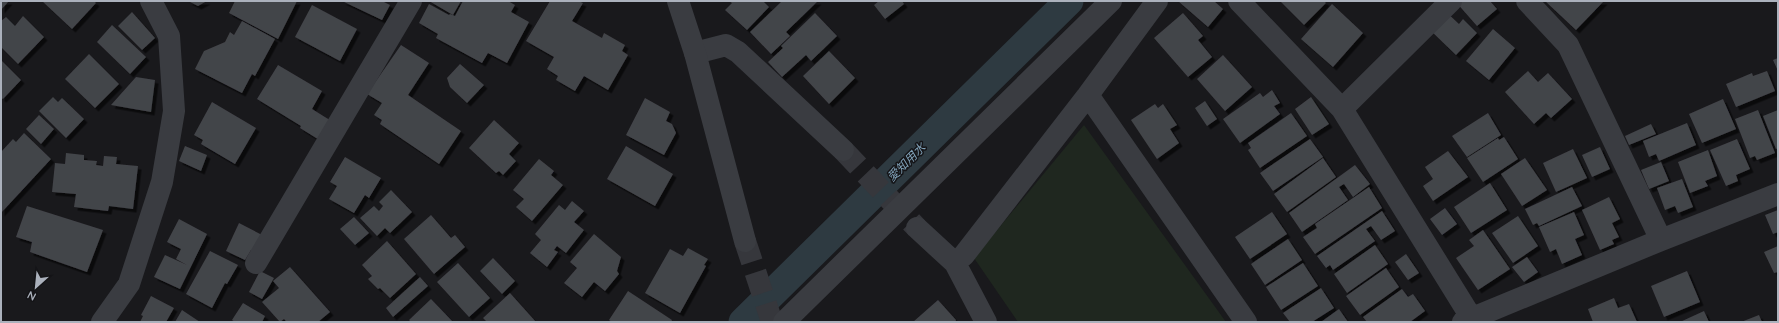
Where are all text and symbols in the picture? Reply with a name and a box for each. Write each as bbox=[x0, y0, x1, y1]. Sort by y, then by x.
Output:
water label: 愛知用水 bbox=[884, 138, 930, 184]
north arrow bbox=[16, 267, 56, 307]
text: N bbox=[25, 288, 38, 304]

